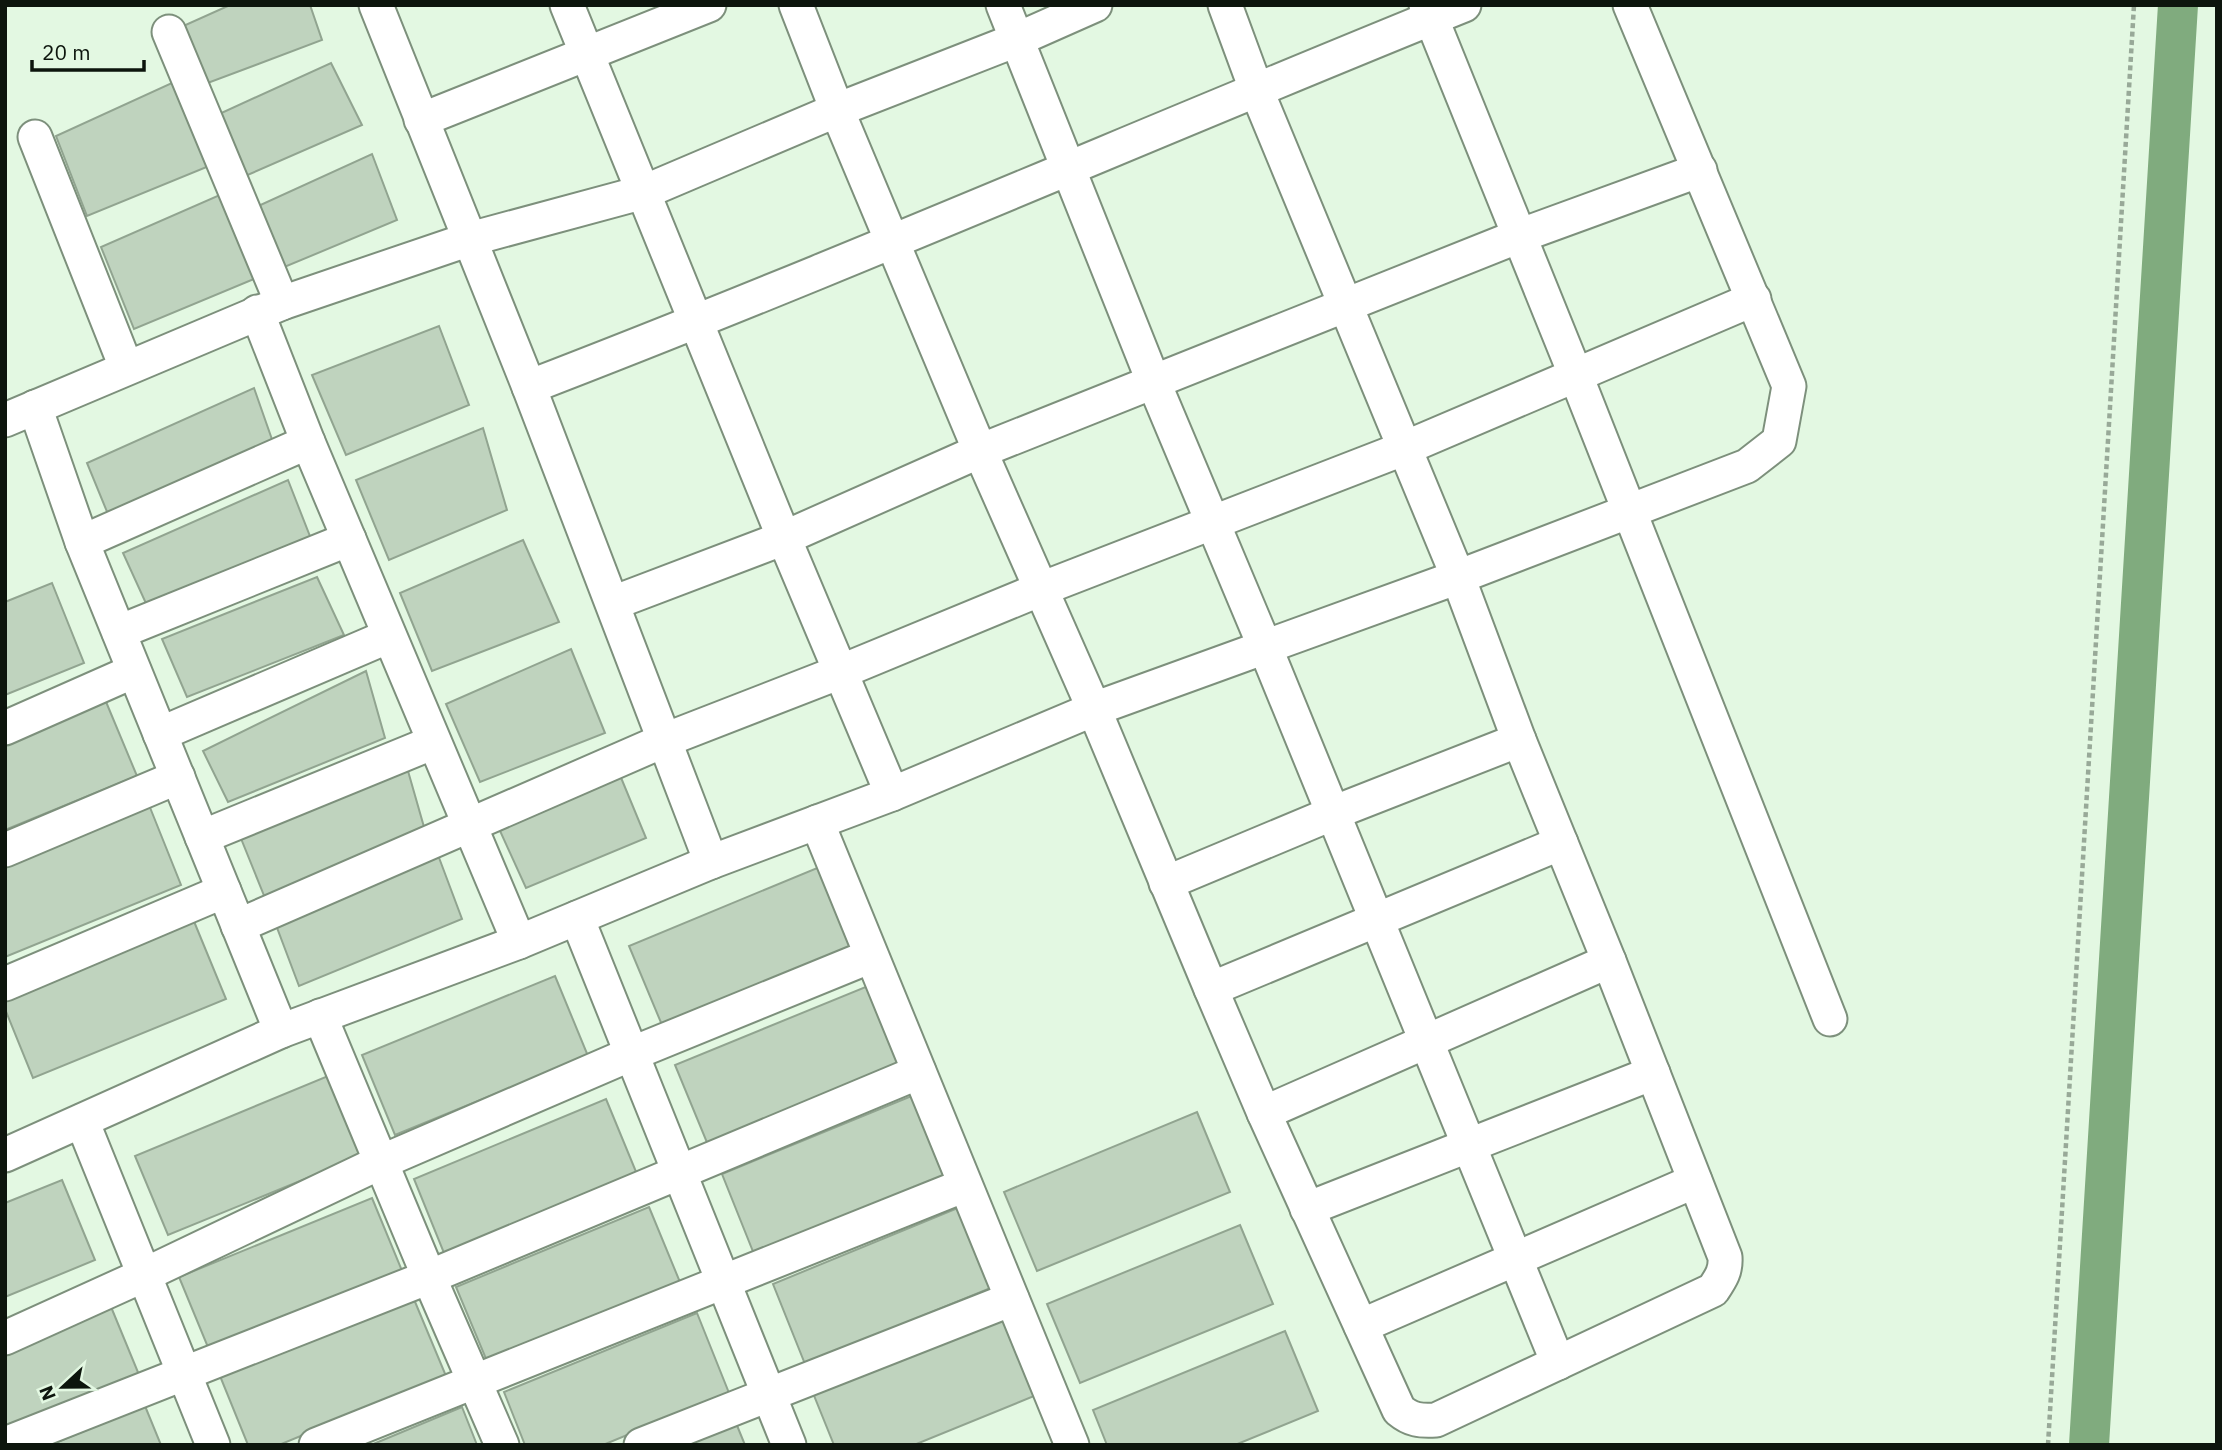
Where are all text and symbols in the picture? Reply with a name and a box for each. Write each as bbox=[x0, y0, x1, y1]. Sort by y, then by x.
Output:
scale bar bbox=[32, 28, 144, 72]
text: 20 m bbox=[42, 38, 91, 66]
north arrow bbox=[28, 1352, 98, 1422]
text: N bbox=[34, 1382, 61, 1404]

